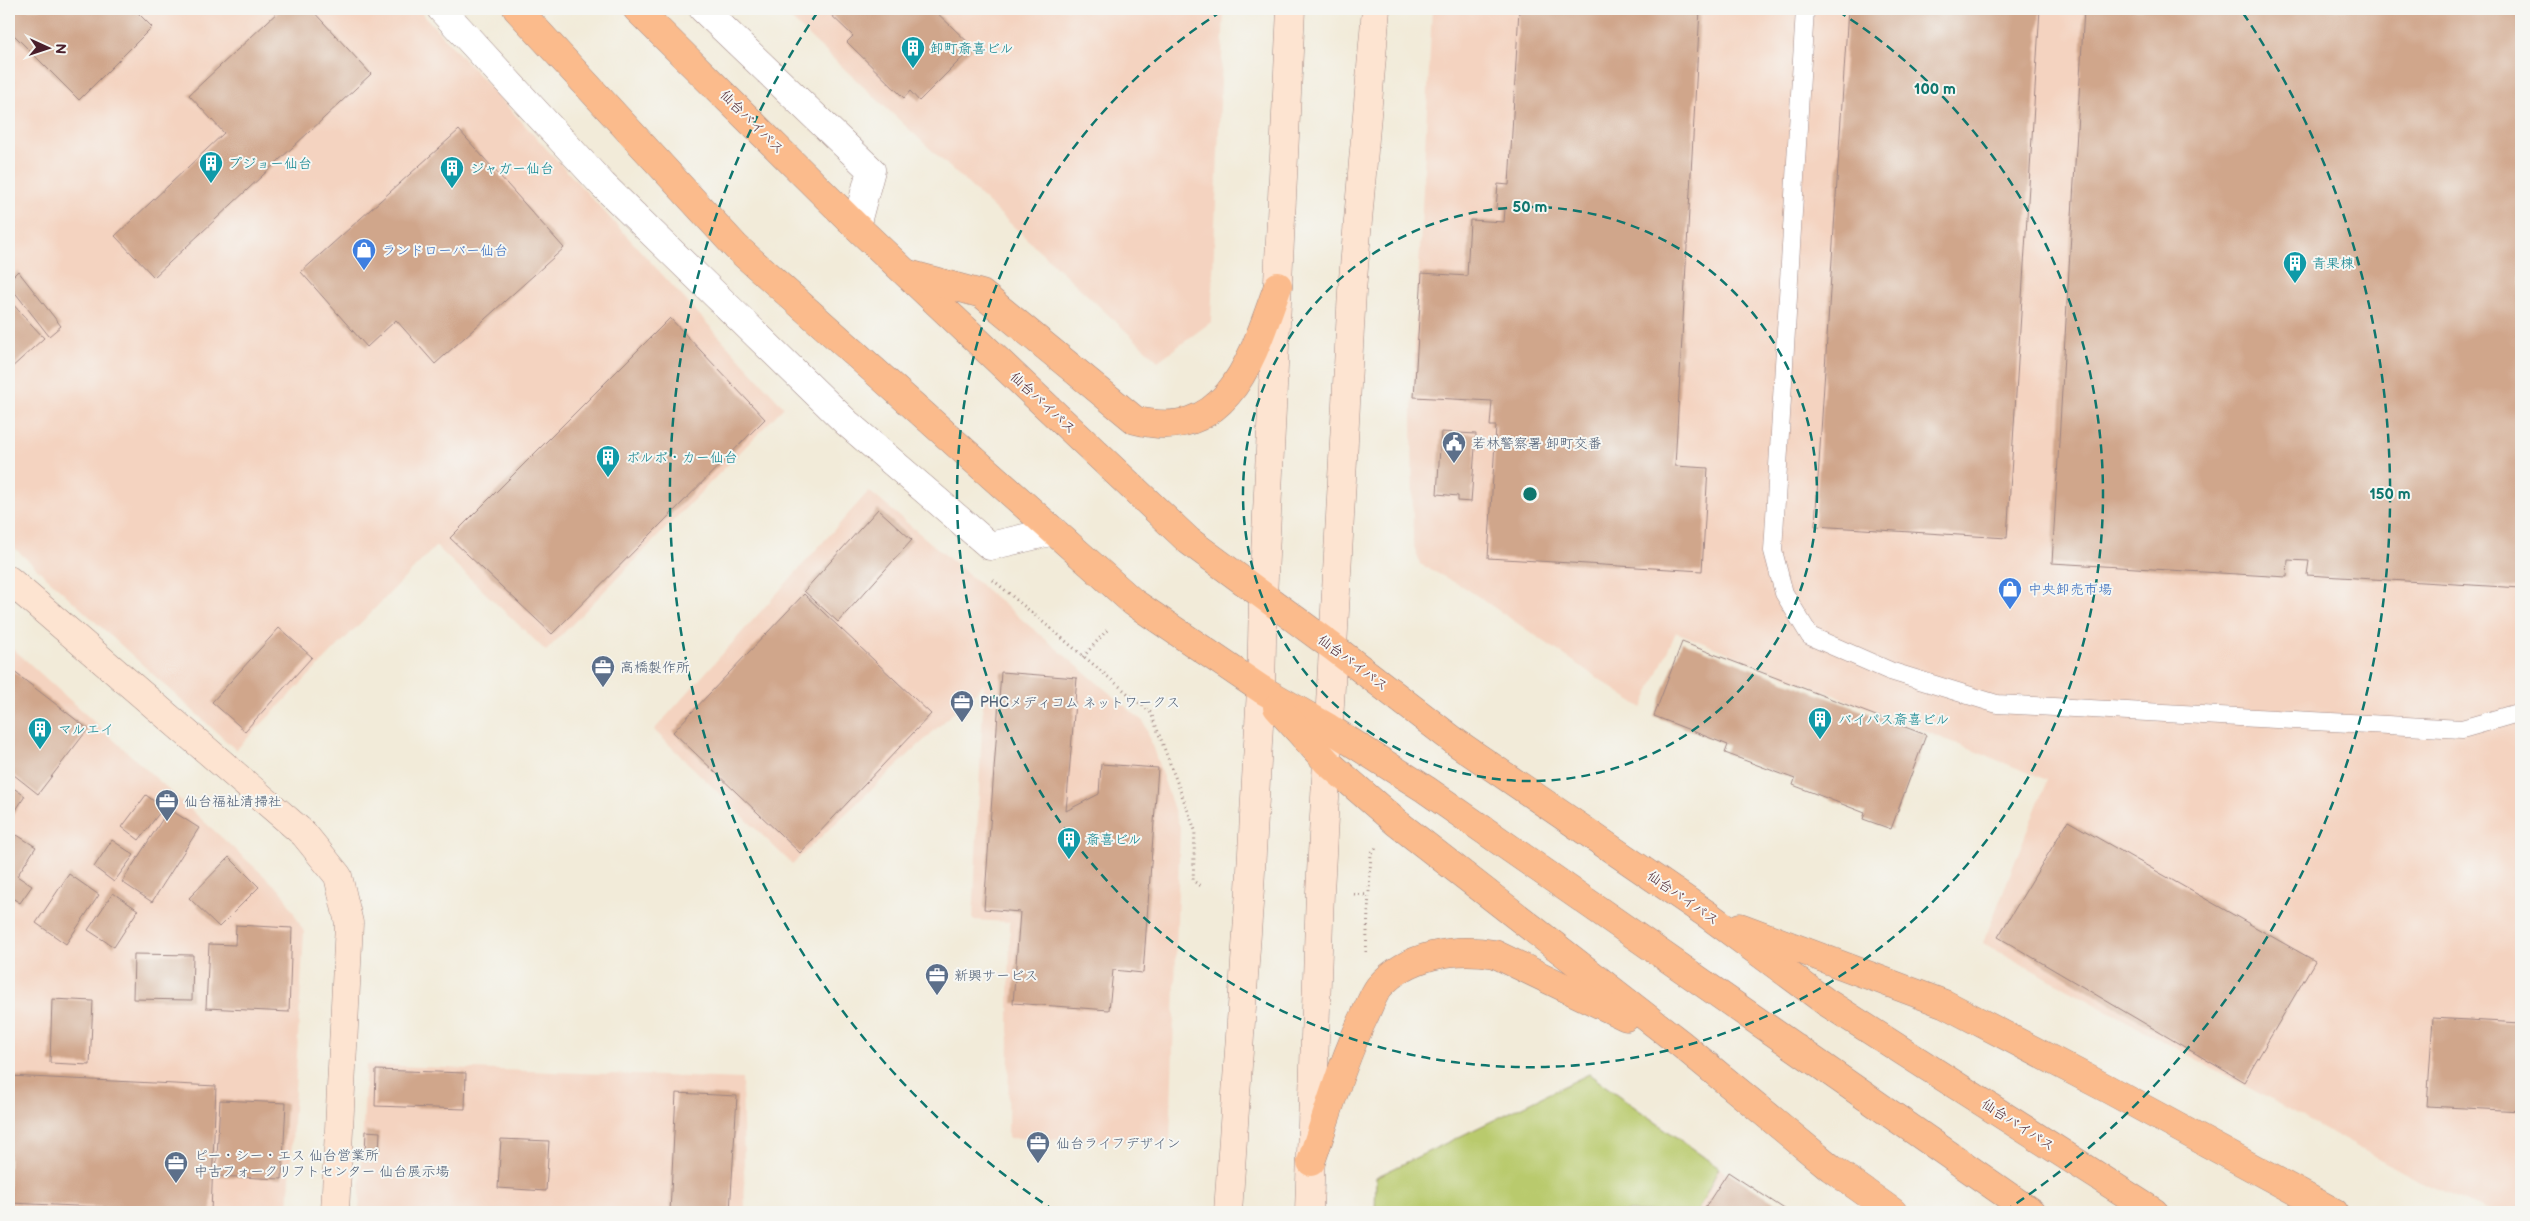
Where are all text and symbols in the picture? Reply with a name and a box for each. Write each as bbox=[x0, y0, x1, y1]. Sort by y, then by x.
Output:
north arrow bbox=[22, 22, 72, 72]
building icon: 卸町斎喜ビル bbox=[900, 35, 926, 69]
place label: 卸町斎喜ビル bbox=[930, 40, 1014, 57]
text: N bbox=[52, 43, 69, 54]
text: 100 m bbox=[1914, 80, 1956, 99]
street label: 仙台バイパス bbox=[716, 86, 788, 158]
building icon: プジョー仙台 bbox=[198, 150, 224, 184]
place label: プジョー仙台 bbox=[228, 155, 312, 172]
building icon: ジャガー仙台 bbox=[439, 155, 465, 189]
place label: ジャガー仙台 bbox=[470, 160, 554, 177]
text: 50 m bbox=[1513, 198, 1548, 217]
shop icon: ランドローバー仙台 bbox=[351, 237, 377, 271]
place label: ランドローバー仙台 bbox=[382, 242, 508, 259]
building icon: 青果棟 bbox=[2282, 250, 2308, 284]
place label: 青果棟 bbox=[2312, 255, 2355, 272]
street label: 仙台バイパス bbox=[1007, 368, 1079, 438]
public building icon: 若林警察署 卸町交番 bbox=[1441, 430, 1467, 464]
place label: 若林警察署 卸町交番 bbox=[1472, 435, 1602, 452]
building icon: ボルボ・カー仙台 bbox=[595, 444, 621, 478]
place label: ボルボ・カー仙台 bbox=[626, 449, 738, 466]
centre of rings bbox=[1521, 485, 1539, 503]
text: 150 m bbox=[2369, 485, 2411, 504]
shop icon: 中央卸売市場 bbox=[1997, 576, 2023, 610]
place label: 中央卸売市場 bbox=[2028, 581, 2112, 598]
street label: 仙台バイパス bbox=[1314, 631, 1392, 695]
office icon: 高橋製作所 bbox=[590, 654, 616, 688]
place label: 高橋製作所 bbox=[620, 659, 690, 676]
office icon: PHCメディコム ネットワークス bbox=[949, 689, 975, 723]
place label: PHCメディコム ネットワークス bbox=[980, 694, 1180, 711]
building icon: バイパス斎喜ビル bbox=[1807, 706, 1833, 740]
place label: バイパス斎喜ビル bbox=[1838, 711, 1949, 728]
building icon: マルエイ bbox=[27, 716, 53, 750]
place label: マルエイ bbox=[58, 721, 114, 738]
office icon: 仙台福祉清掃社 bbox=[154, 788, 180, 822]
place label: 仙台福祉清掃社 bbox=[184, 793, 282, 810]
building icon: 斎喜ビル bbox=[1056, 826, 1082, 860]
place label: 斎喜ビル bbox=[1086, 831, 1142, 848]
street label: 仙台バイパス bbox=[1644, 867, 1722, 929]
office icon: 新興サービス bbox=[924, 962, 950, 996]
place label: 新興サービス bbox=[954, 967, 1038, 984]
street label: 仙台バイパス bbox=[1978, 1095, 2058, 1155]
office icon: 仙台ライフデザイン bbox=[1025, 1130, 1051, 1164]
place label: 仙台ライフデザイン bbox=[1056, 1135, 1181, 1152]
place label: ピー・シー・エス 仙台営業所 中古フォークリフトセンター 仙台展示場 bbox=[194, 1147, 449, 1180]
office icon: ピー・シー・エス 仙台営業所 中古フォークリフトセンター 仙台展示場 bbox=[163, 1150, 189, 1184]

